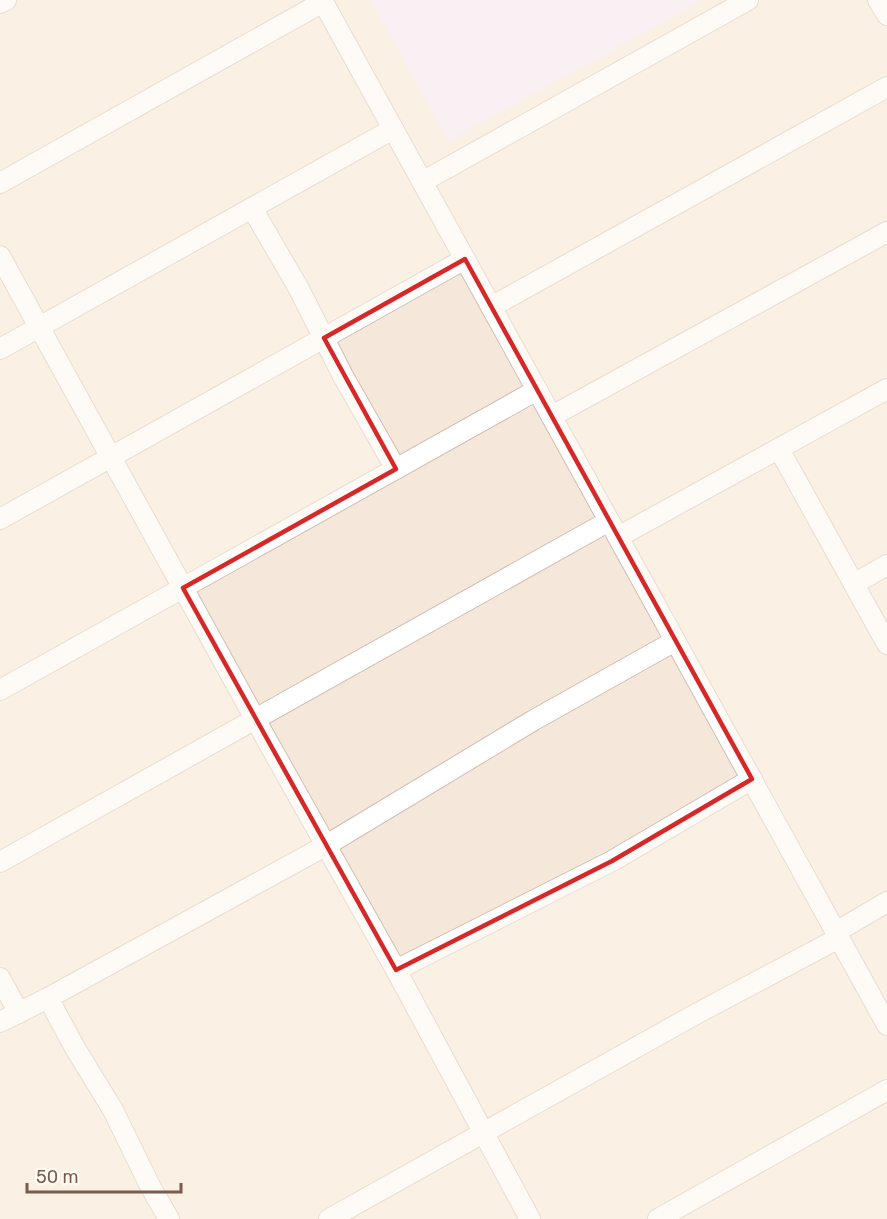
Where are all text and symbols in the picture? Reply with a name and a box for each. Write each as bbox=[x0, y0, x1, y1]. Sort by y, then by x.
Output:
scale bar bbox=[27, 1156, 182, 1194]
text: 50 m bbox=[36, 1166, 79, 1188]

